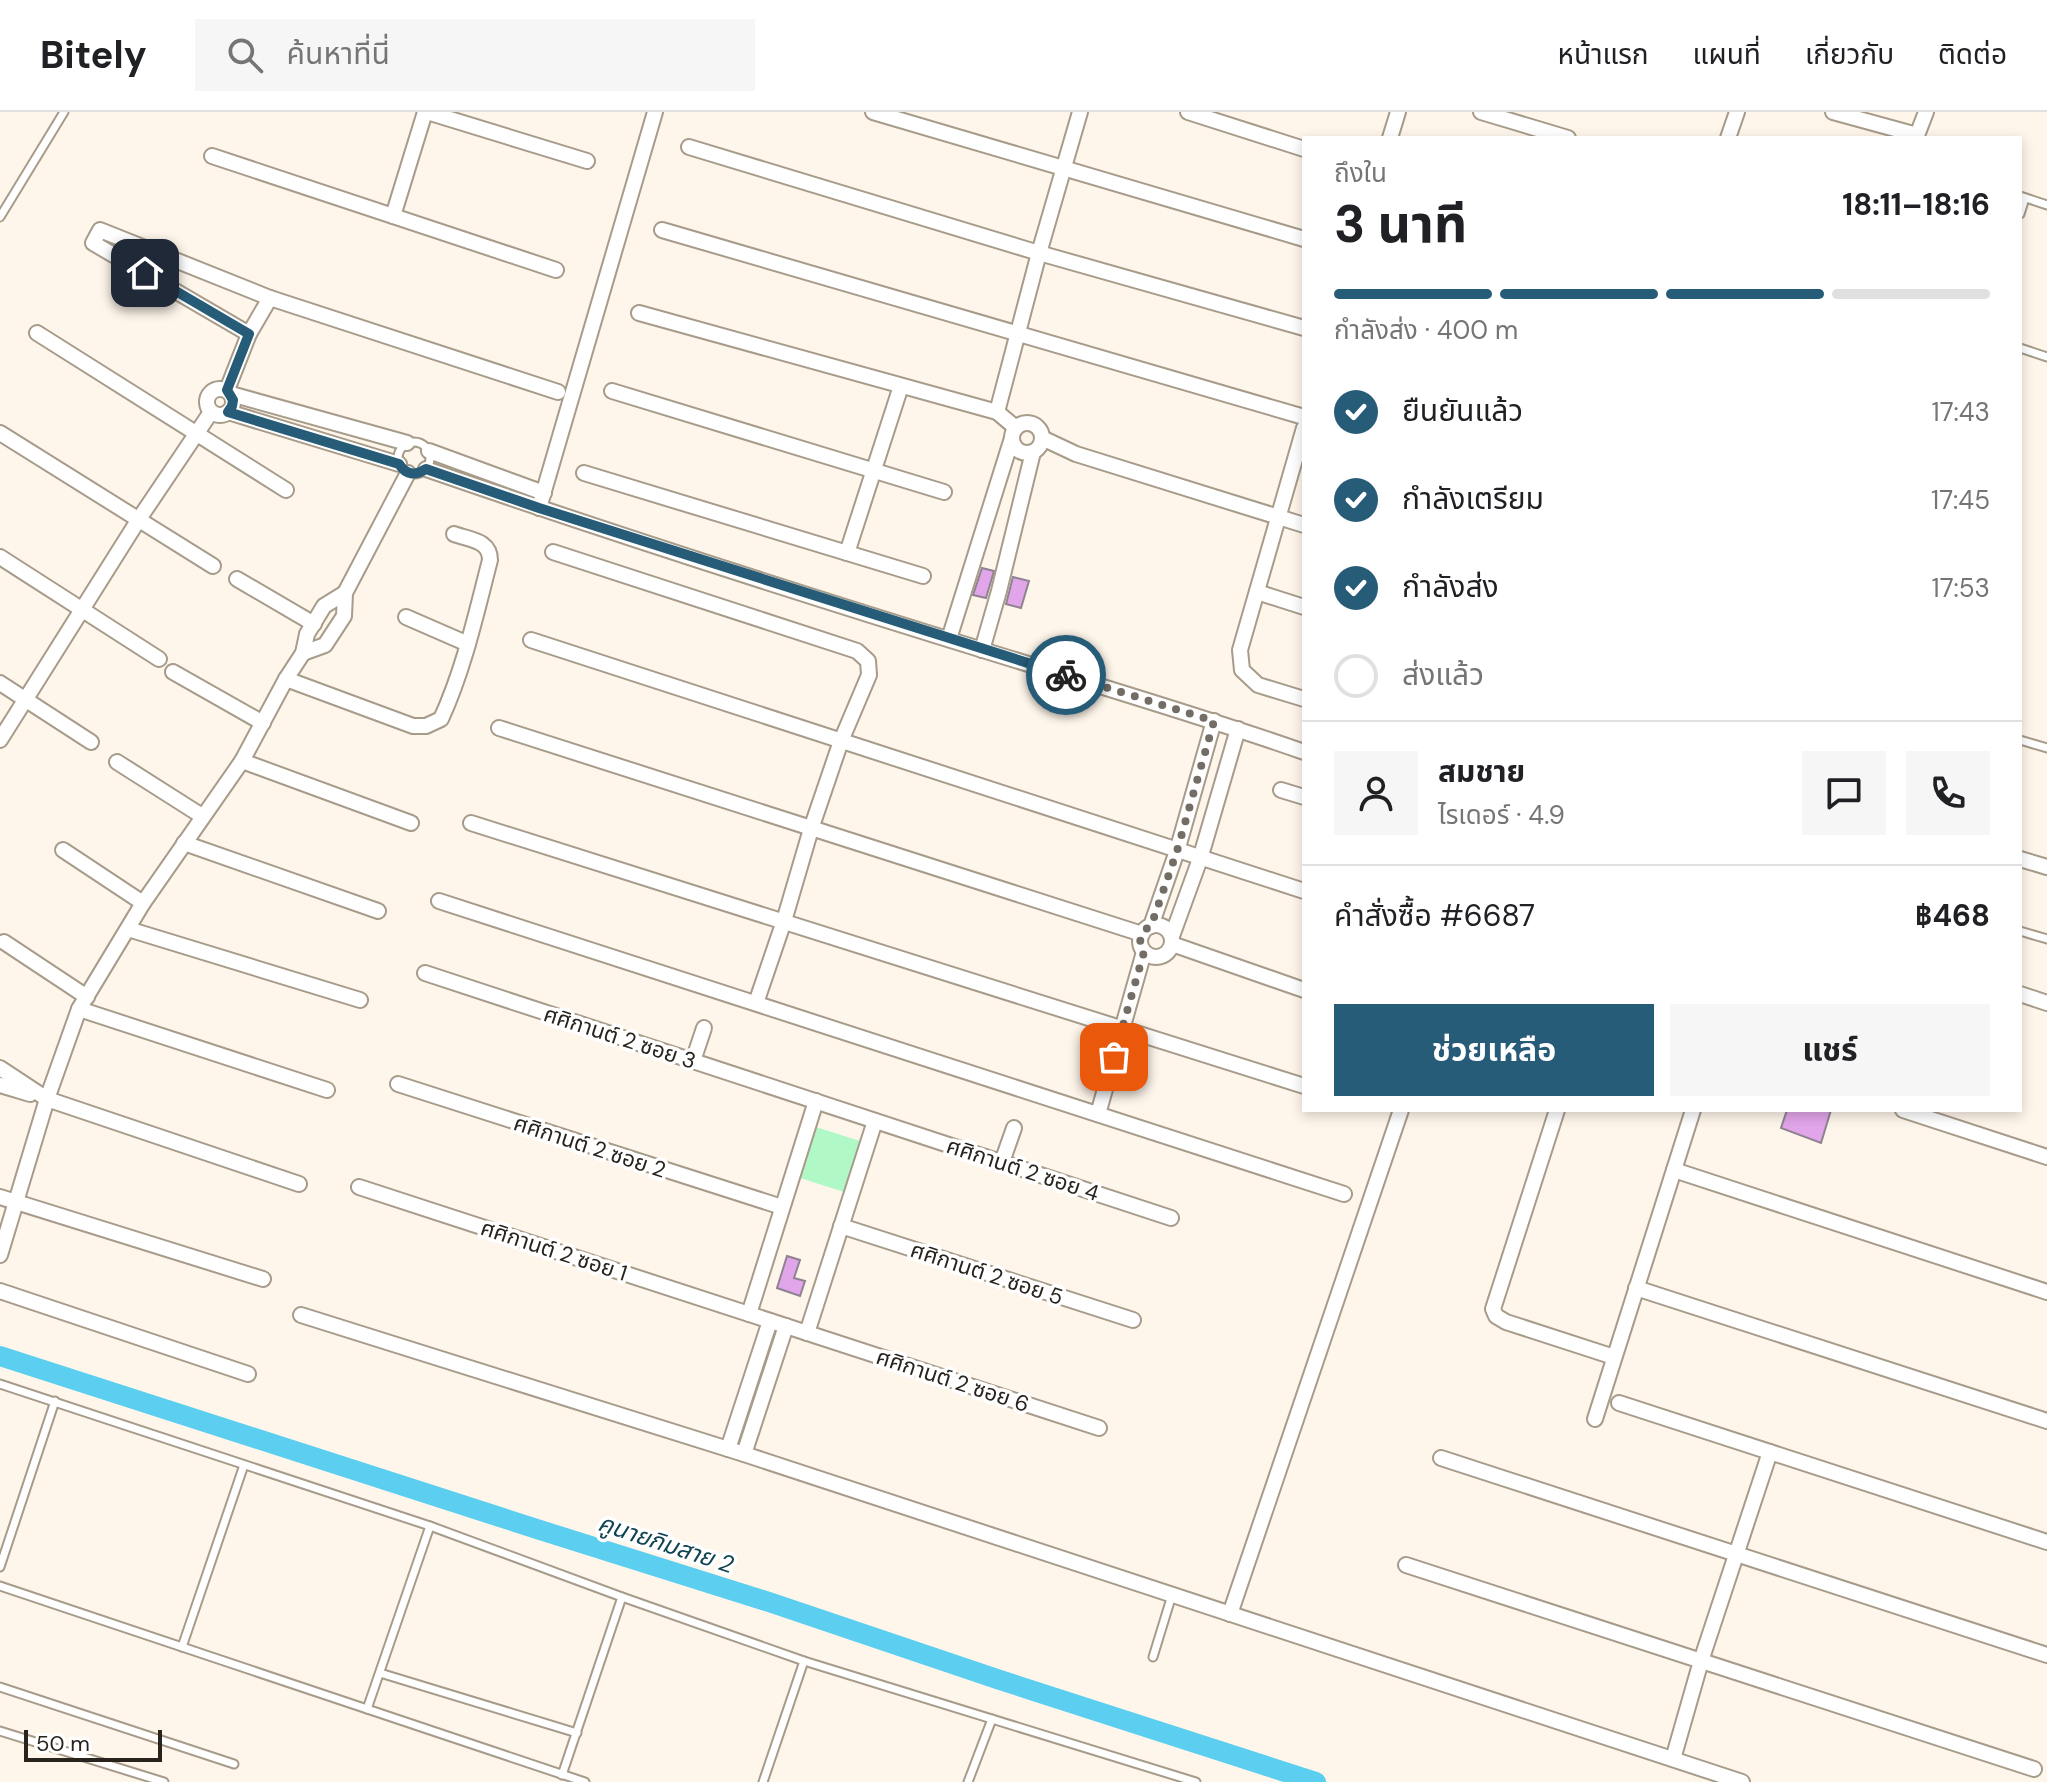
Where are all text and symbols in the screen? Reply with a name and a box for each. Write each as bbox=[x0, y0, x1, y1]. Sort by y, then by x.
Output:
search box bbox=[195, 19, 755, 91]
text: Bitely bbox=[40, 30, 147, 80]
icon: search bbox=[223, 33, 267, 77]
text: ค้นหาที่นี่ bbox=[287, 34, 390, 73]
text: หน้าแรก bbox=[1558, 36, 1649, 73]
text: แผนที่ bbox=[1693, 36, 1761, 73]
text: เกี่ยวกับ bbox=[1805, 36, 1894, 73]
text: ติดต่อ bbox=[1938, 36, 2007, 73]
text: ถึงใน bbox=[1334, 156, 1387, 190]
text: 18:11–18:16 bbox=[1842, 185, 1990, 224]
text: 3 นาที bbox=[1334, 190, 1467, 258]
pin bbox=[111, 239, 179, 307]
icon: home bbox=[123, 251, 167, 295]
text: กำลังส่ง · 400 m bbox=[1334, 313, 1518, 347]
icon: check bbox=[1334, 390, 1378, 434]
text: ยืนยันแล้ว bbox=[1402, 391, 1523, 430]
text: 17:43 bbox=[1932, 395, 1990, 429]
icon: check bbox=[1334, 478, 1378, 522]
text: กำลังเตรียม bbox=[1402, 479, 1544, 518]
text: 17:45 bbox=[1931, 483, 1990, 517]
icon: check bbox=[1334, 566, 1378, 610]
text: กำลังส่ง bbox=[1402, 567, 1499, 606]
text: 17:53 bbox=[1932, 571, 1990, 605]
courier bbox=[1026, 635, 1106, 715]
icon: bike bbox=[1044, 653, 1088, 697]
text: ส่งแล้ว bbox=[1402, 655, 1484, 694]
button: person bbox=[1334, 751, 1418, 835]
button: chat bbox=[1802, 751, 1886, 835]
button: phone bbox=[1906, 751, 1990, 835]
text: สมชาย bbox=[1438, 752, 1525, 791]
text: ไรเดอร์ · 4.9 bbox=[1438, 798, 1565, 832]
text: คำสั่งซื้อ #6687 bbox=[1334, 896, 1535, 935]
text: ฿468 bbox=[1915, 896, 1990, 935]
street label: ศศิกานต์ 2 ซอย 3 bbox=[540, 999, 700, 1076]
button: ช่วยเหลือ bbox=[1334, 1004, 1654, 1096]
button: แชร์ bbox=[1670, 1004, 1990, 1096]
pin bbox=[1080, 1023, 1148, 1091]
icon: bag bbox=[1092, 1035, 1136, 1079]
street label: ศศิกานต์ 2 ซอย 2 bbox=[510, 1108, 669, 1185]
street label: ศศิกานต์ 2 ซอย 4 bbox=[943, 1131, 1103, 1208]
street label: ศศิกานต์ 2 ซอย 1 bbox=[477, 1213, 631, 1288]
street label: ศศิกานต์ 2 ซอย 5 bbox=[907, 1235, 1067, 1312]
street label: ศศิกานต์ 2 ซอย 6 bbox=[873, 1342, 1033, 1419]
water label: คูนายกิมสาย 2 bbox=[594, 1507, 738, 1580]
scale bar bbox=[24, 1726, 162, 1762]
text: 50 m bbox=[36, 1729, 90, 1758]

